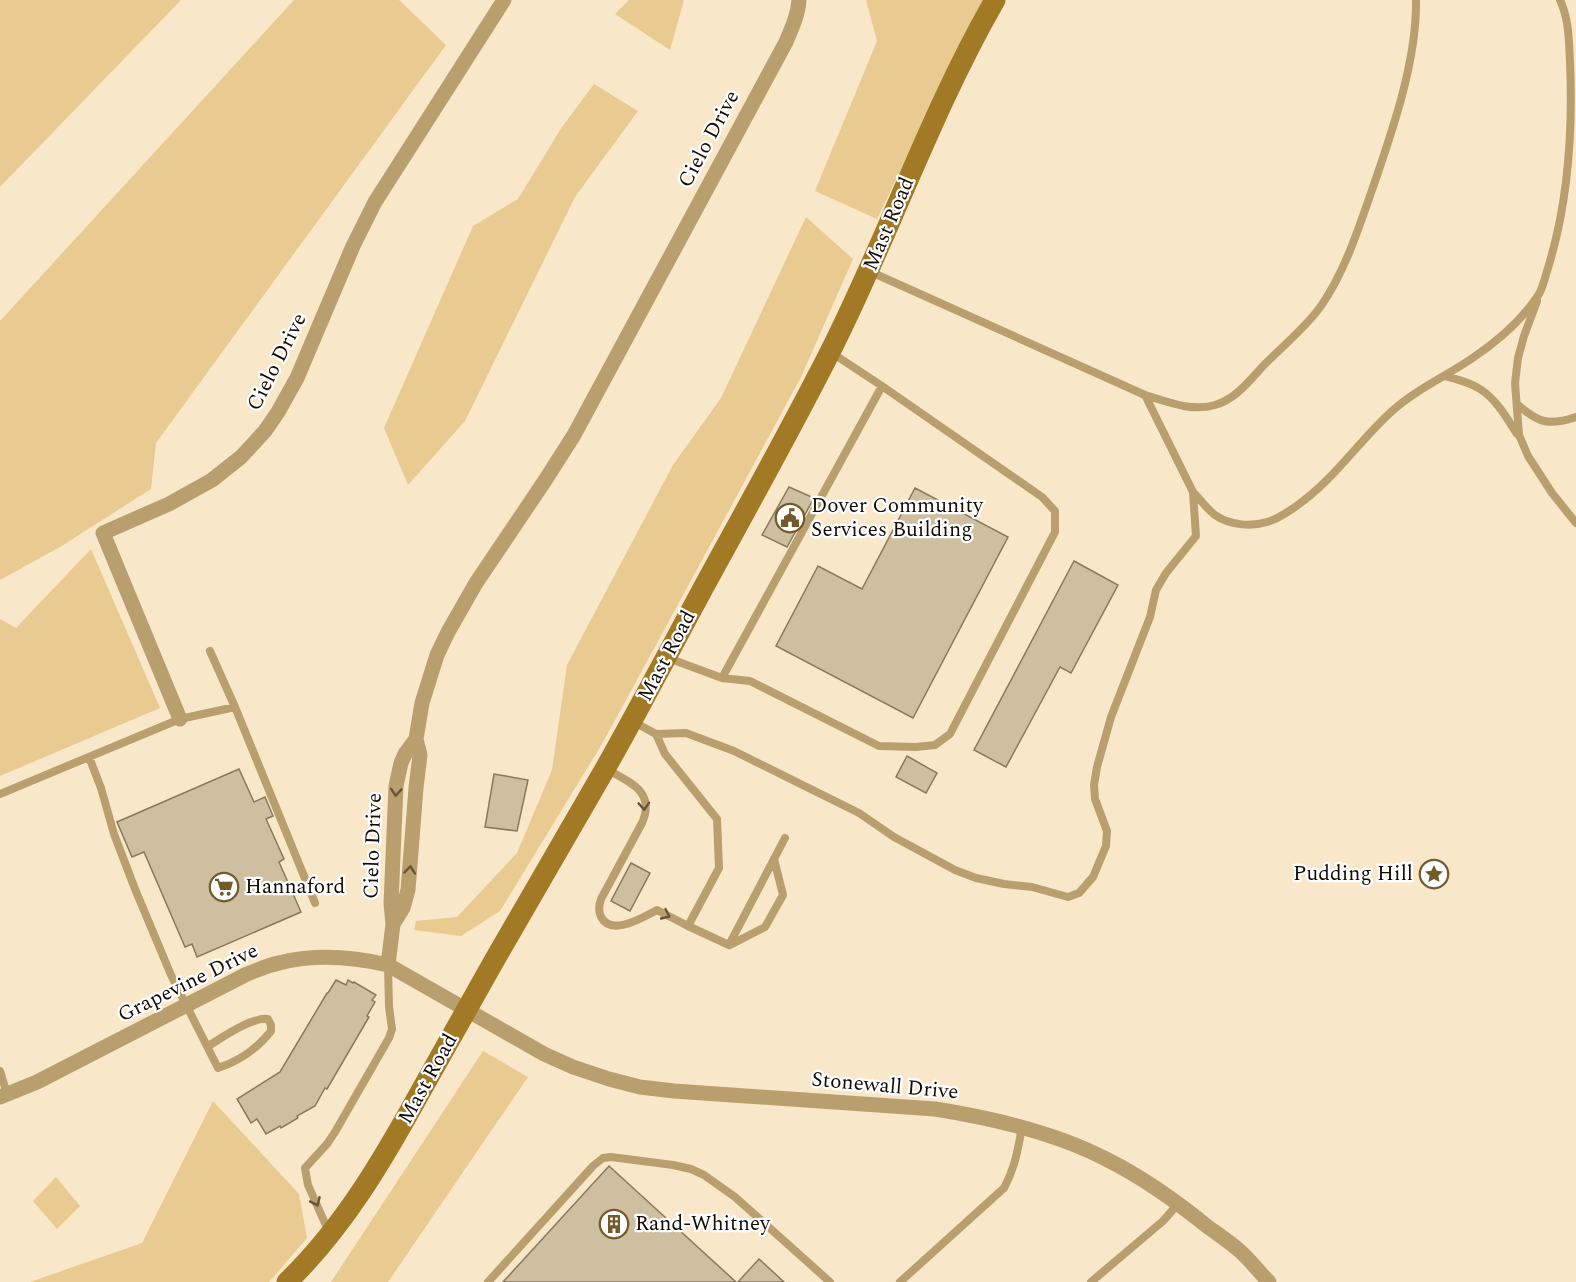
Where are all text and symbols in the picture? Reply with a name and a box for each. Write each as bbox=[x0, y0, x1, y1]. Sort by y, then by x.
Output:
street label: Cielo Drive bbox=[670, 85, 748, 193]
street label: Mast Road bbox=[855, 172, 923, 276]
street label: Cielo Drive bbox=[239, 307, 315, 417]
place label: Dover Community Services Building bbox=[811, 490, 984, 546]
public building icon: Dover Community Services Building bbox=[774, 502, 806, 534]
street label: Mast Road bbox=[630, 605, 704, 707]
one-way arrow bbox=[390, 788, 403, 797]
street label: Cielo Drive bbox=[355, 792, 391, 900]
one-way arrow bbox=[637, 801, 650, 811]
place label: Pudding Hill bbox=[1293, 858, 1413, 890]
place icon: Pudding Hill bbox=[1418, 858, 1450, 890]
one-way arrow bbox=[403, 865, 416, 874]
supermarket icon: Hannaford bbox=[208, 871, 240, 903]
place label: Hannaford bbox=[245, 871, 345, 903]
one-way arrow bbox=[659, 908, 670, 920]
street label: Grapevine Drive bbox=[112, 935, 264, 1031]
street label: Mast Road bbox=[390, 1028, 466, 1130]
street label: Stonewall Drive bbox=[810, 1064, 960, 1108]
one-way arrow bbox=[308, 1196, 320, 1207]
building icon: Rand-Whitney bbox=[598, 1208, 630, 1240]
place label: Rand-Whitney bbox=[635, 1208, 771, 1240]

